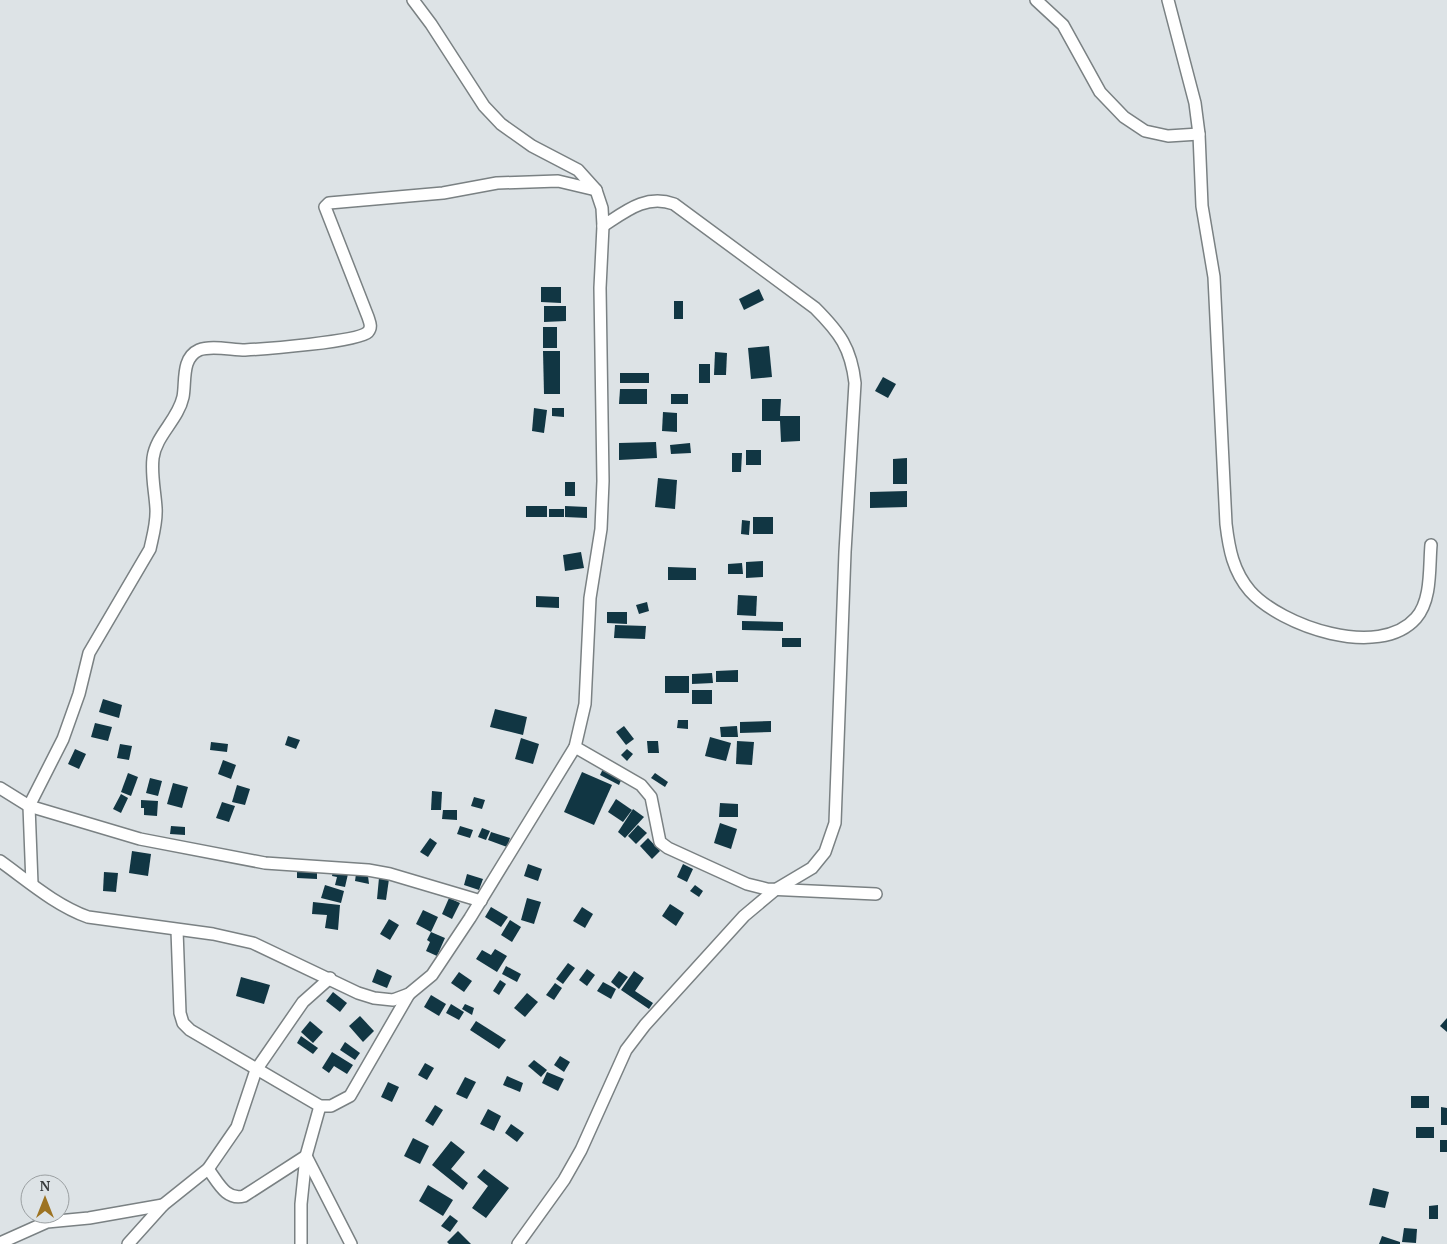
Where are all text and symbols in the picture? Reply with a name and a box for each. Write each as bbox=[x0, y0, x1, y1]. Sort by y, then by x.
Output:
north arrow bbox=[20, 1174, 70, 1224]
text: N bbox=[40, 1176, 51, 1195]

